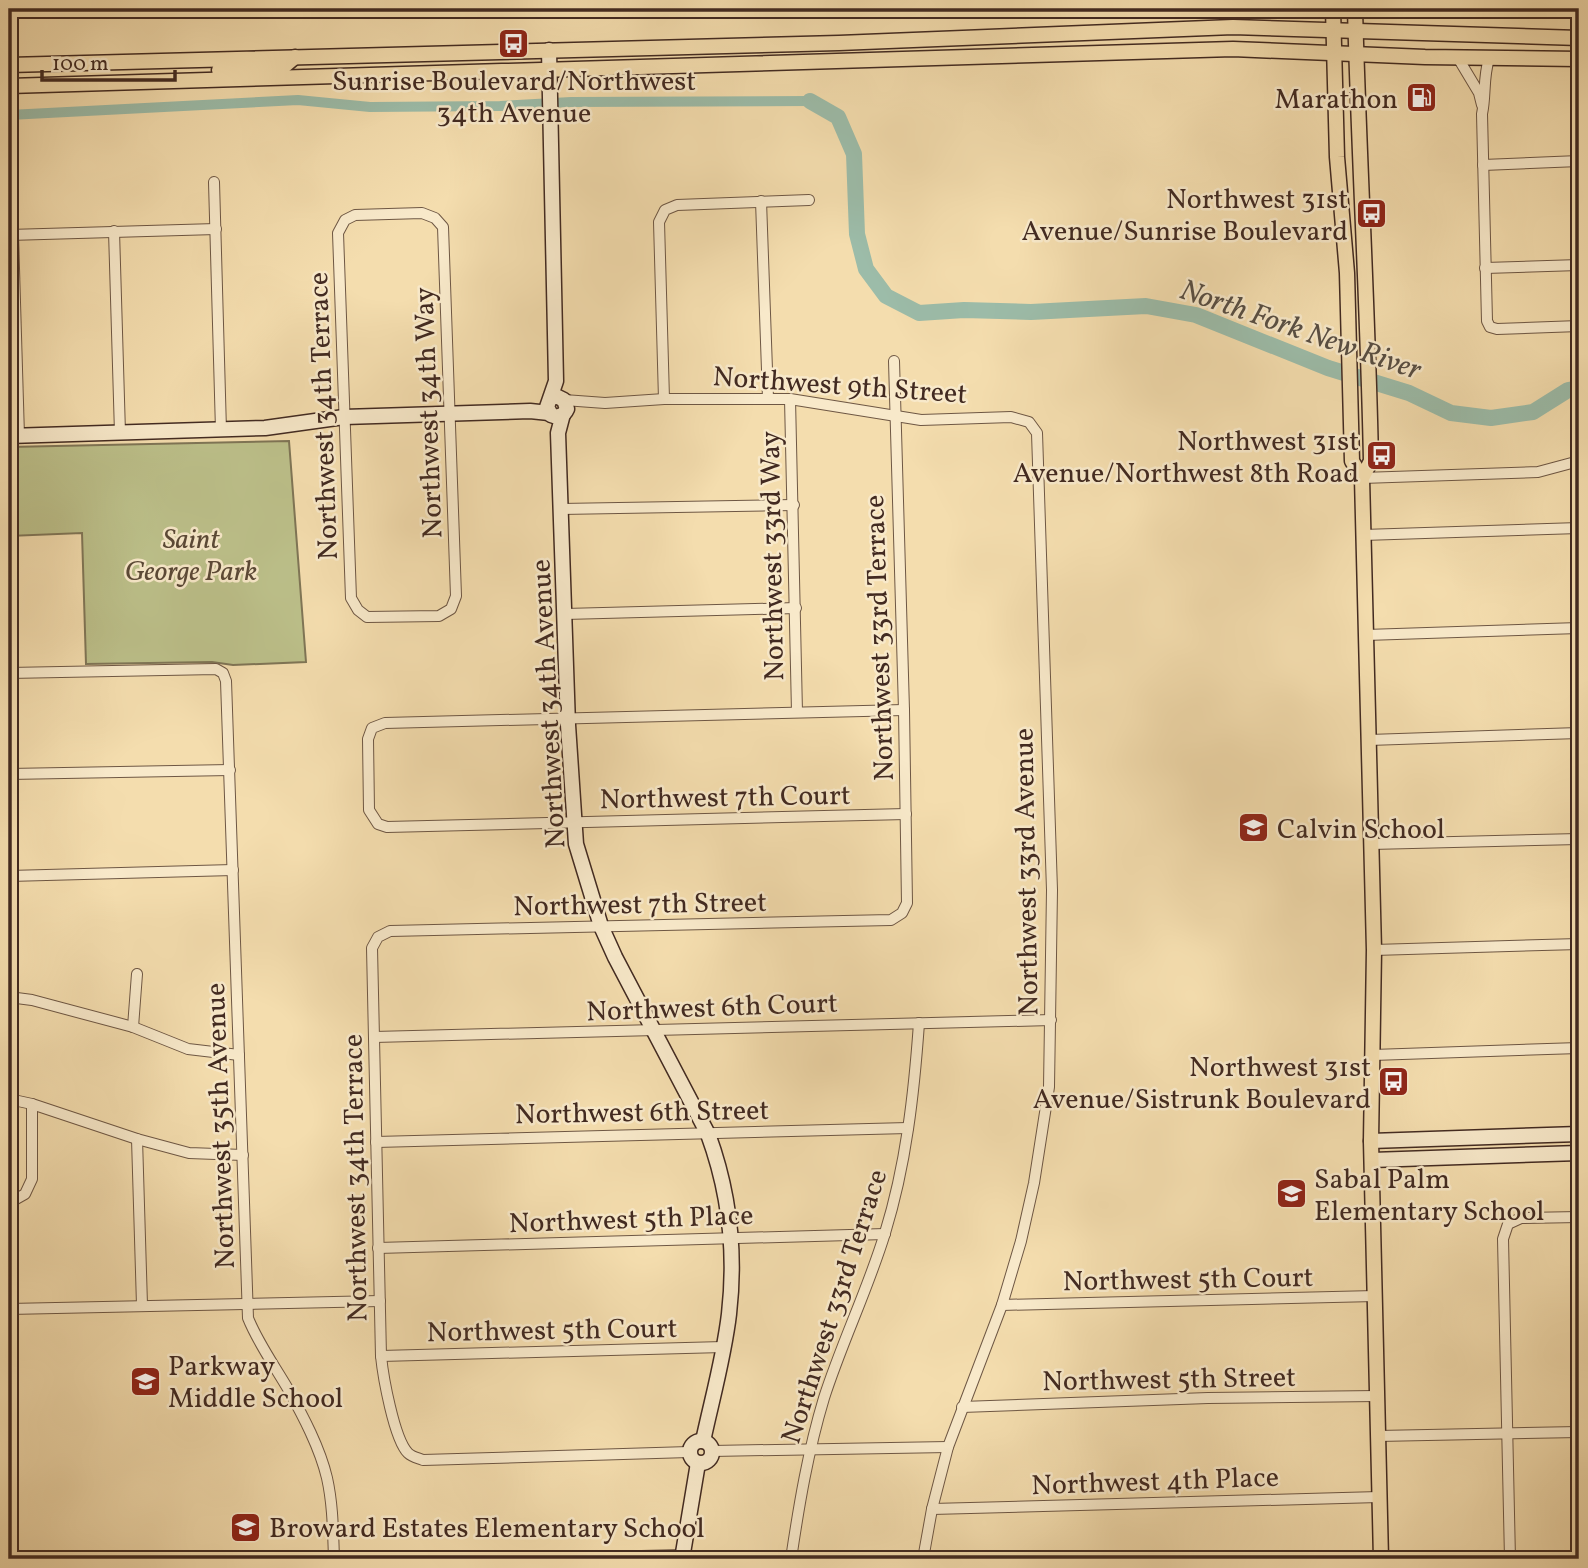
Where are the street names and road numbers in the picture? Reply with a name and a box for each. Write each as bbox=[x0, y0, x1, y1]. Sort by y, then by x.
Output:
street label: Northwest 34th Terrace bbox=[300, 271, 349, 561]
street label: Northwest 34th Way bbox=[406, 287, 453, 539]
street label: Northwest 9th Street bbox=[711, 358, 968, 415]
street label: Northwest 33rd Way bbox=[752, 431, 795, 681]
street label: Northwest 33rd Terrace bbox=[856, 494, 905, 782]
street label: Northwest 34th Avenue bbox=[522, 558, 577, 850]
street label: Northwest 33rd Avenue bbox=[1005, 728, 1050, 1016]
street label: Northwest 7th Court bbox=[599, 777, 851, 820]
street label: Northwest 7th Street bbox=[513, 884, 767, 927]
street label: Northwest 35th Avenue bbox=[197, 982, 246, 1270]
street label: Northwest 6th Court bbox=[586, 985, 839, 1032]
street label: Northwest 34th Terrace bbox=[334, 1034, 379, 1322]
street label: Northwest 6th Street bbox=[514, 1092, 770, 1135]
street label: Northwest 33rd Terrace bbox=[773, 1164, 898, 1449]
street label: Northwest 5th Place bbox=[508, 1197, 754, 1244]
street label: Northwest 5th Court bbox=[1062, 1259, 1314, 1302]
street label: Northwest 5th Court bbox=[426, 1310, 678, 1353]
street label: Northwest 5th Street bbox=[1042, 1359, 1296, 1402]
street label: Northwest 4th Place bbox=[1030, 1459, 1280, 1506]

